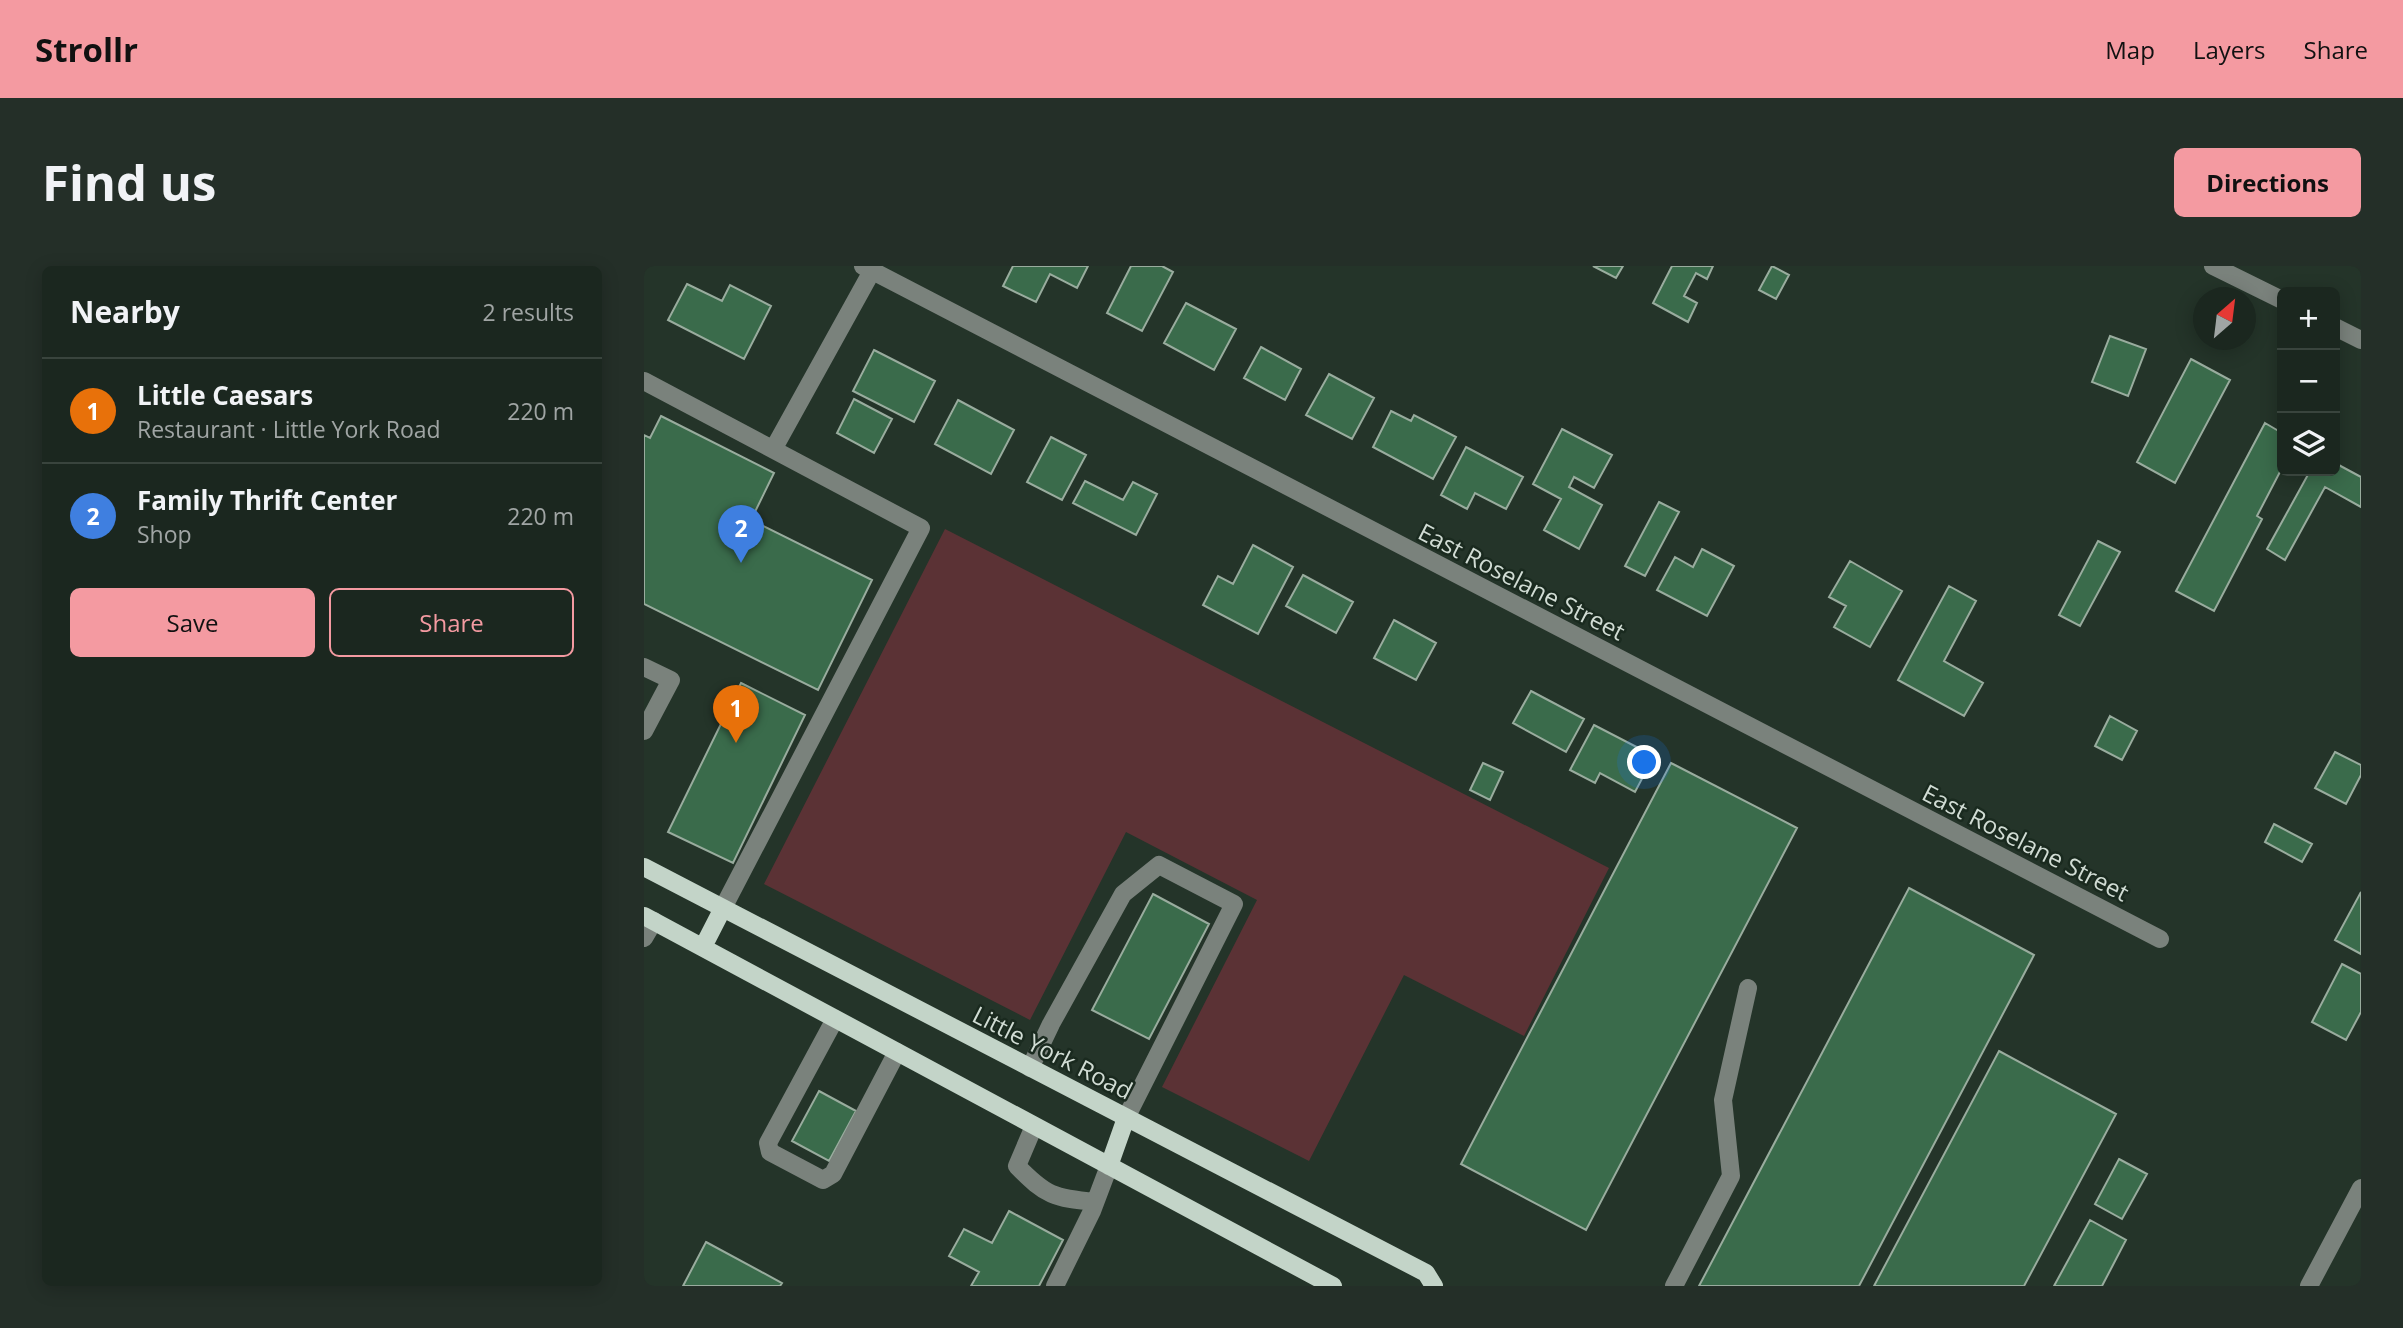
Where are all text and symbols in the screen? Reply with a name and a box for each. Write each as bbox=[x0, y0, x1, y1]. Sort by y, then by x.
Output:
text: Strollr bbox=[35, 27, 138, 72]
text: Map bbox=[2105, 33, 2155, 66]
text: Layers bbox=[2193, 33, 2266, 66]
text: Share bbox=[2304, 33, 2368, 66]
button: Directions bbox=[2174, 148, 2361, 217]
text: Find us bbox=[42, 149, 216, 215]
north arrow bbox=[2193, 287, 2256, 350]
map controls bbox=[2277, 287, 2340, 476]
button: + bbox=[2277, 287, 2340, 350]
text: Nearby bbox=[70, 291, 180, 332]
text: 2 results bbox=[483, 296, 574, 328]
button: − bbox=[2277, 350, 2340, 413]
text: Little Caesars bbox=[137, 377, 313, 413]
text: 1 bbox=[86, 395, 100, 427]
text: 220 m bbox=[507, 395, 574, 427]
text: Restaurant · Little York Road bbox=[137, 413, 441, 445]
button: layers bbox=[2277, 413, 2340, 476]
text: Family Thrift Center bbox=[137, 482, 397, 518]
text: 2 bbox=[86, 500, 100, 532]
text: 220 m bbox=[507, 500, 574, 532]
pin: 2 bbox=[718, 505, 764, 563]
street label: East Roselane Street bbox=[1413, 515, 1631, 647]
text: Shop bbox=[137, 518, 192, 550]
button: Save bbox=[70, 588, 315, 657]
button: Share bbox=[329, 588, 574, 657]
pin: 1 bbox=[713, 685, 759, 743]
your location bbox=[1627, 745, 1661, 779]
street label: East Roselane Street bbox=[1917, 776, 2135, 908]
street label: Little York Road bbox=[967, 998, 1139, 1106]

